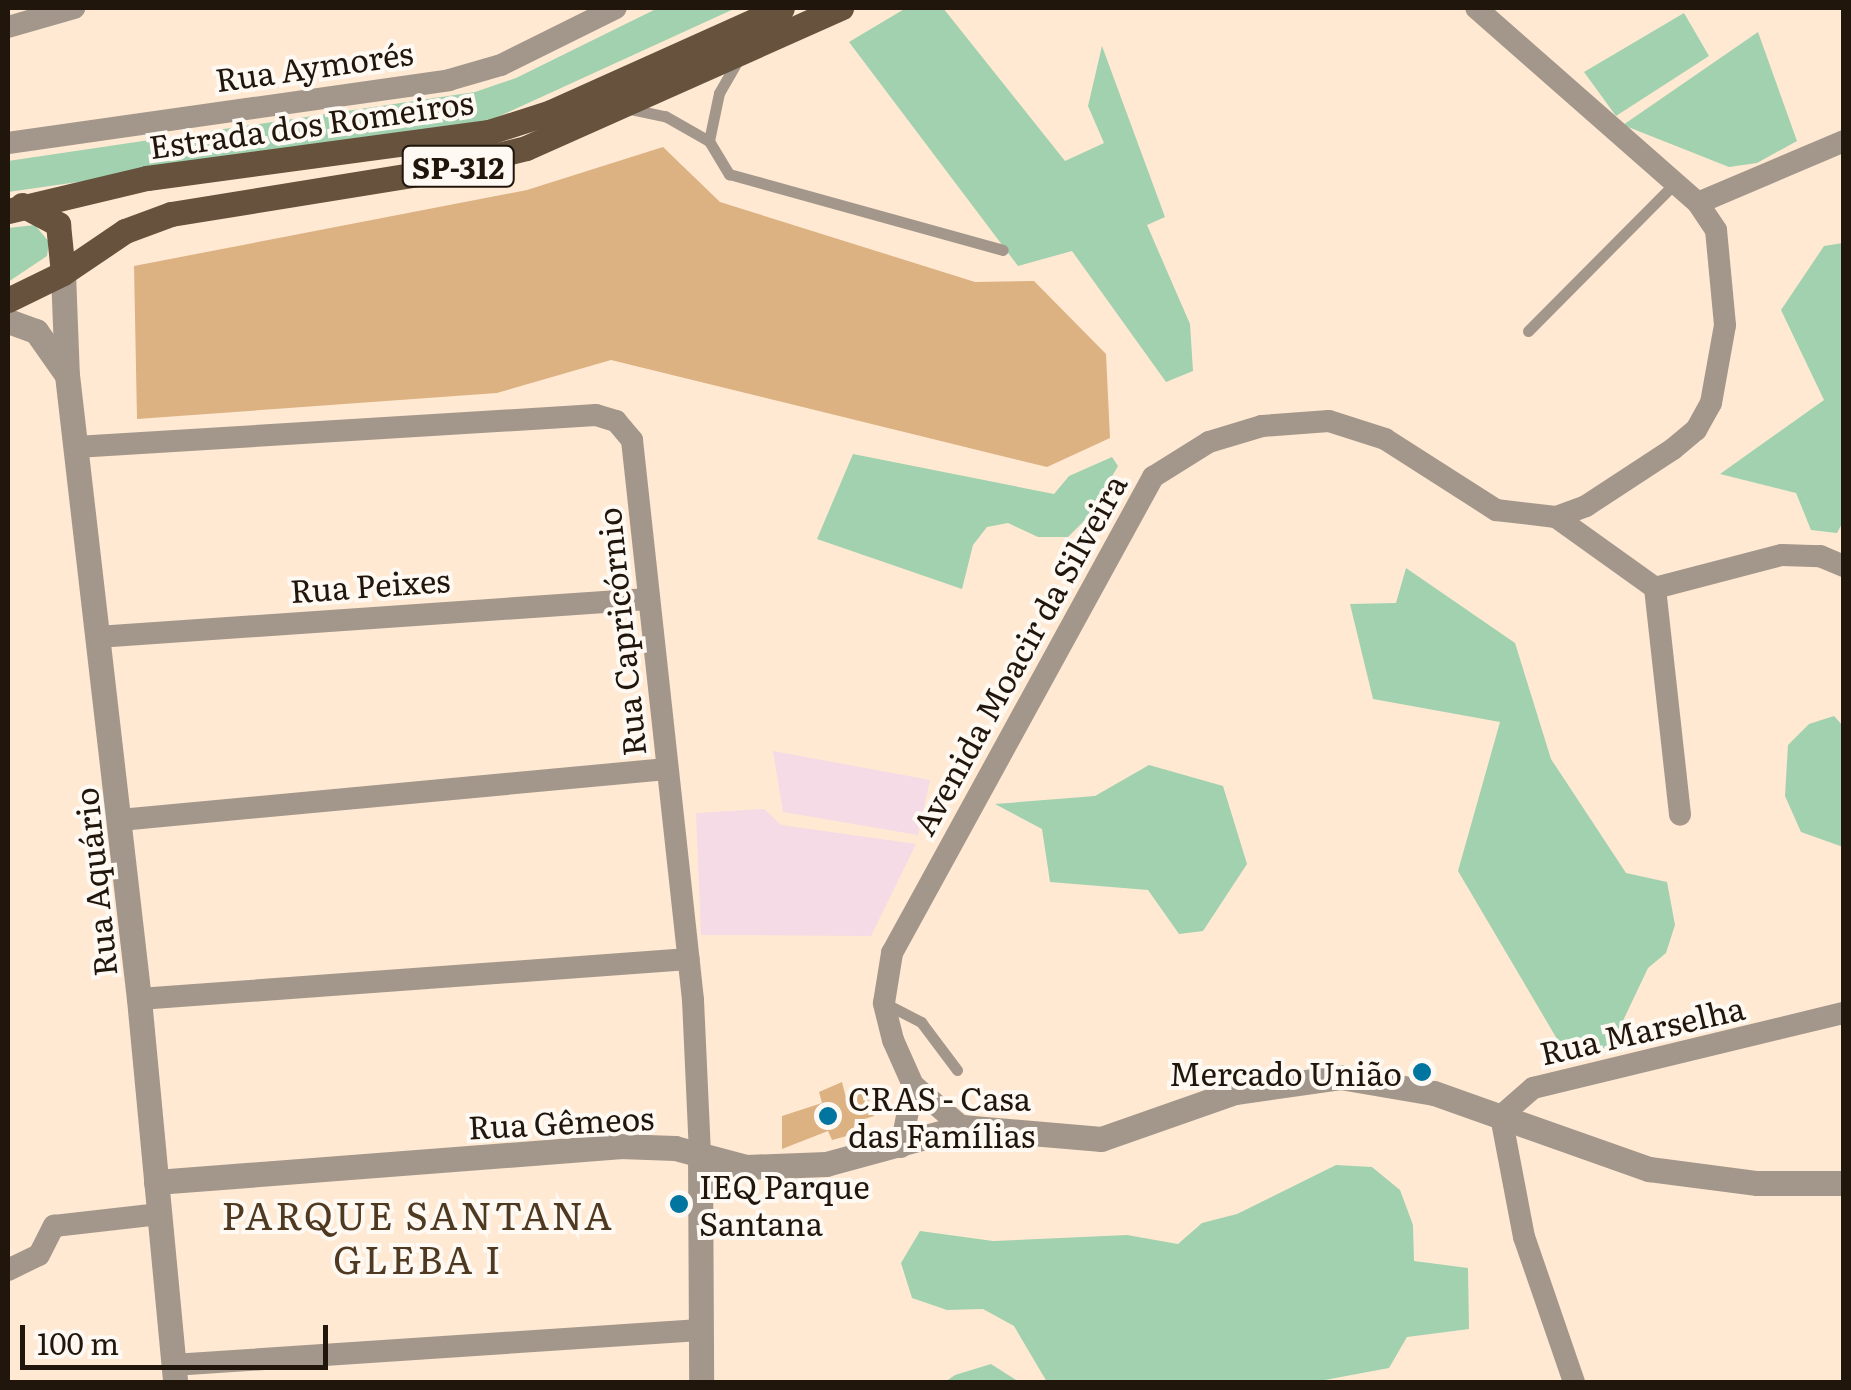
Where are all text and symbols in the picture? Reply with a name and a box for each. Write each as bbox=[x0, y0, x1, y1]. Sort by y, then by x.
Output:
street label: Rua Aymorés bbox=[213, 32, 415, 98]
street label: Estrada dos Romeiros bbox=[146, 81, 476, 165]
road number: SP-312 bbox=[400, 141, 516, 191]
street label: Avenida Moacir da Silveira bbox=[903, 467, 1133, 841]
street label: Rua Capricórnio bbox=[588, 506, 652, 758]
street label: Rua Peixes bbox=[289, 559, 451, 609]
street label: Rua Aquário bbox=[65, 786, 123, 978]
street label: Rua Marselha bbox=[1536, 987, 1748, 1071]
place label: Mercado União bbox=[1169, 1053, 1402, 1091]
marker: Mercado União bbox=[1411, 1061, 1433, 1083]
place label: CRAS - Casa das Famílias bbox=[848, 1079, 1035, 1154]
street label: Rua Gêmeos bbox=[467, 1097, 655, 1145]
marker: CRAS - Casa das Famílias bbox=[817, 1105, 839, 1127]
place label: IEQ Parque Santana bbox=[699, 1167, 870, 1242]
district label: PARQUE SANTANA GLEBA I bbox=[222, 1191, 614, 1280]
marker: IEQ Parque Santana bbox=[668, 1193, 690, 1215]
scale bar bbox=[25, 1305, 332, 1367]
text: 100 m bbox=[37, 1320, 119, 1364]

